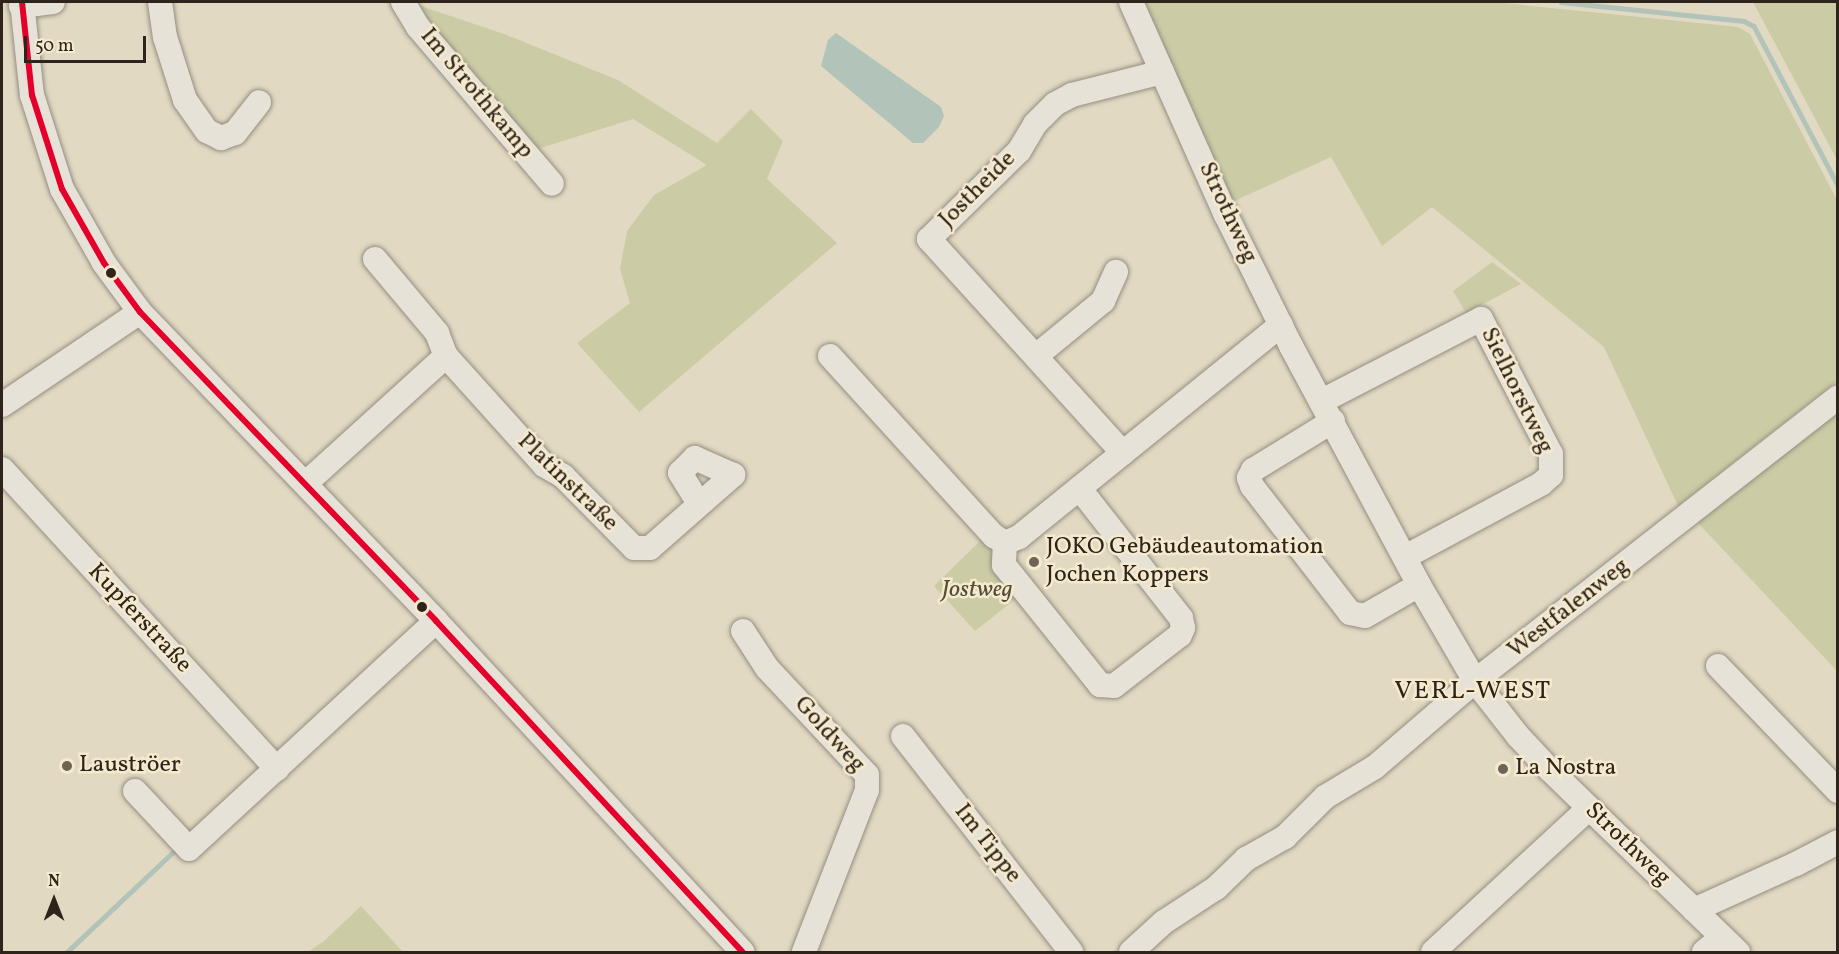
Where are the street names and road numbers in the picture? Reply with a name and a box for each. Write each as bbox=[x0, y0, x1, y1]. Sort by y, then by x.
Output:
street label: Im Strothkamp bbox=[413, 23, 539, 165]
street label: Jostheide bbox=[933, 145, 1023, 235]
street label: Strothweg bbox=[1191, 158, 1263, 268]
street label: Sielhorstweg bbox=[1473, 323, 1559, 459]
street label: Platinstraße bbox=[511, 428, 623, 538]
street label: Westfalenweg bbox=[1502, 553, 1636, 665]
street label: Kupferstraße bbox=[81, 558, 197, 680]
street label: Goldweg bbox=[787, 691, 871, 779]
street label: Strothweg bbox=[1578, 797, 1676, 893]
street label: Im Tippe bbox=[947, 798, 1027, 890]

